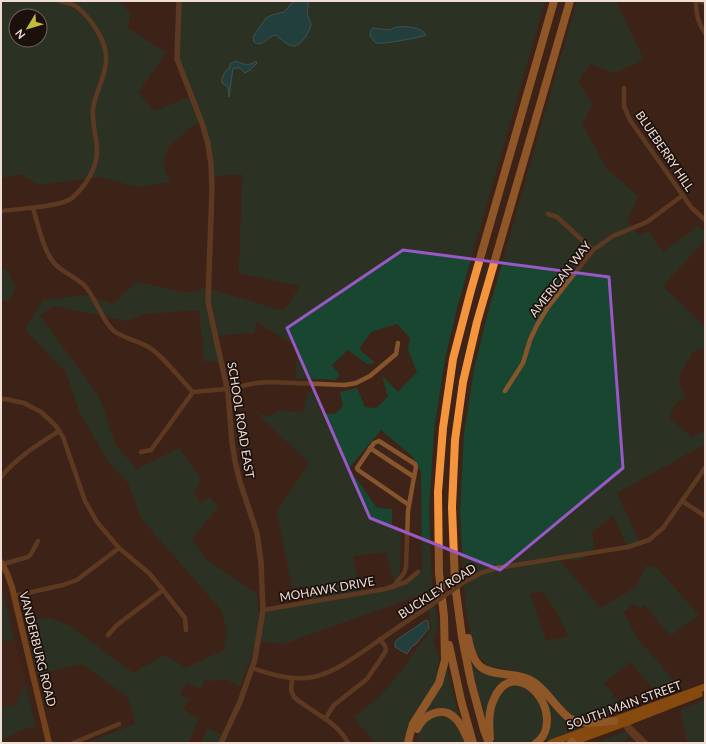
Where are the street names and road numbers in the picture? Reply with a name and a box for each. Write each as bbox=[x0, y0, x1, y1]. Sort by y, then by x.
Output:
street label: BLUEBERRY HILL bbox=[633, 108, 697, 194]
street label: AMERICAN WAY bbox=[526, 238, 595, 320]
street label: SCHOOL ROAD EAST bbox=[224, 361, 258, 479]
street label: BUCKLEY ROAD bbox=[395, 560, 479, 622]
street label: MOHAWK DRIVE bbox=[278, 573, 376, 605]
street label: VANDERBURG ROAD bbox=[16, 590, 60, 708]
street label: SOUTH MAIN STREET bbox=[564, 677, 684, 733]

